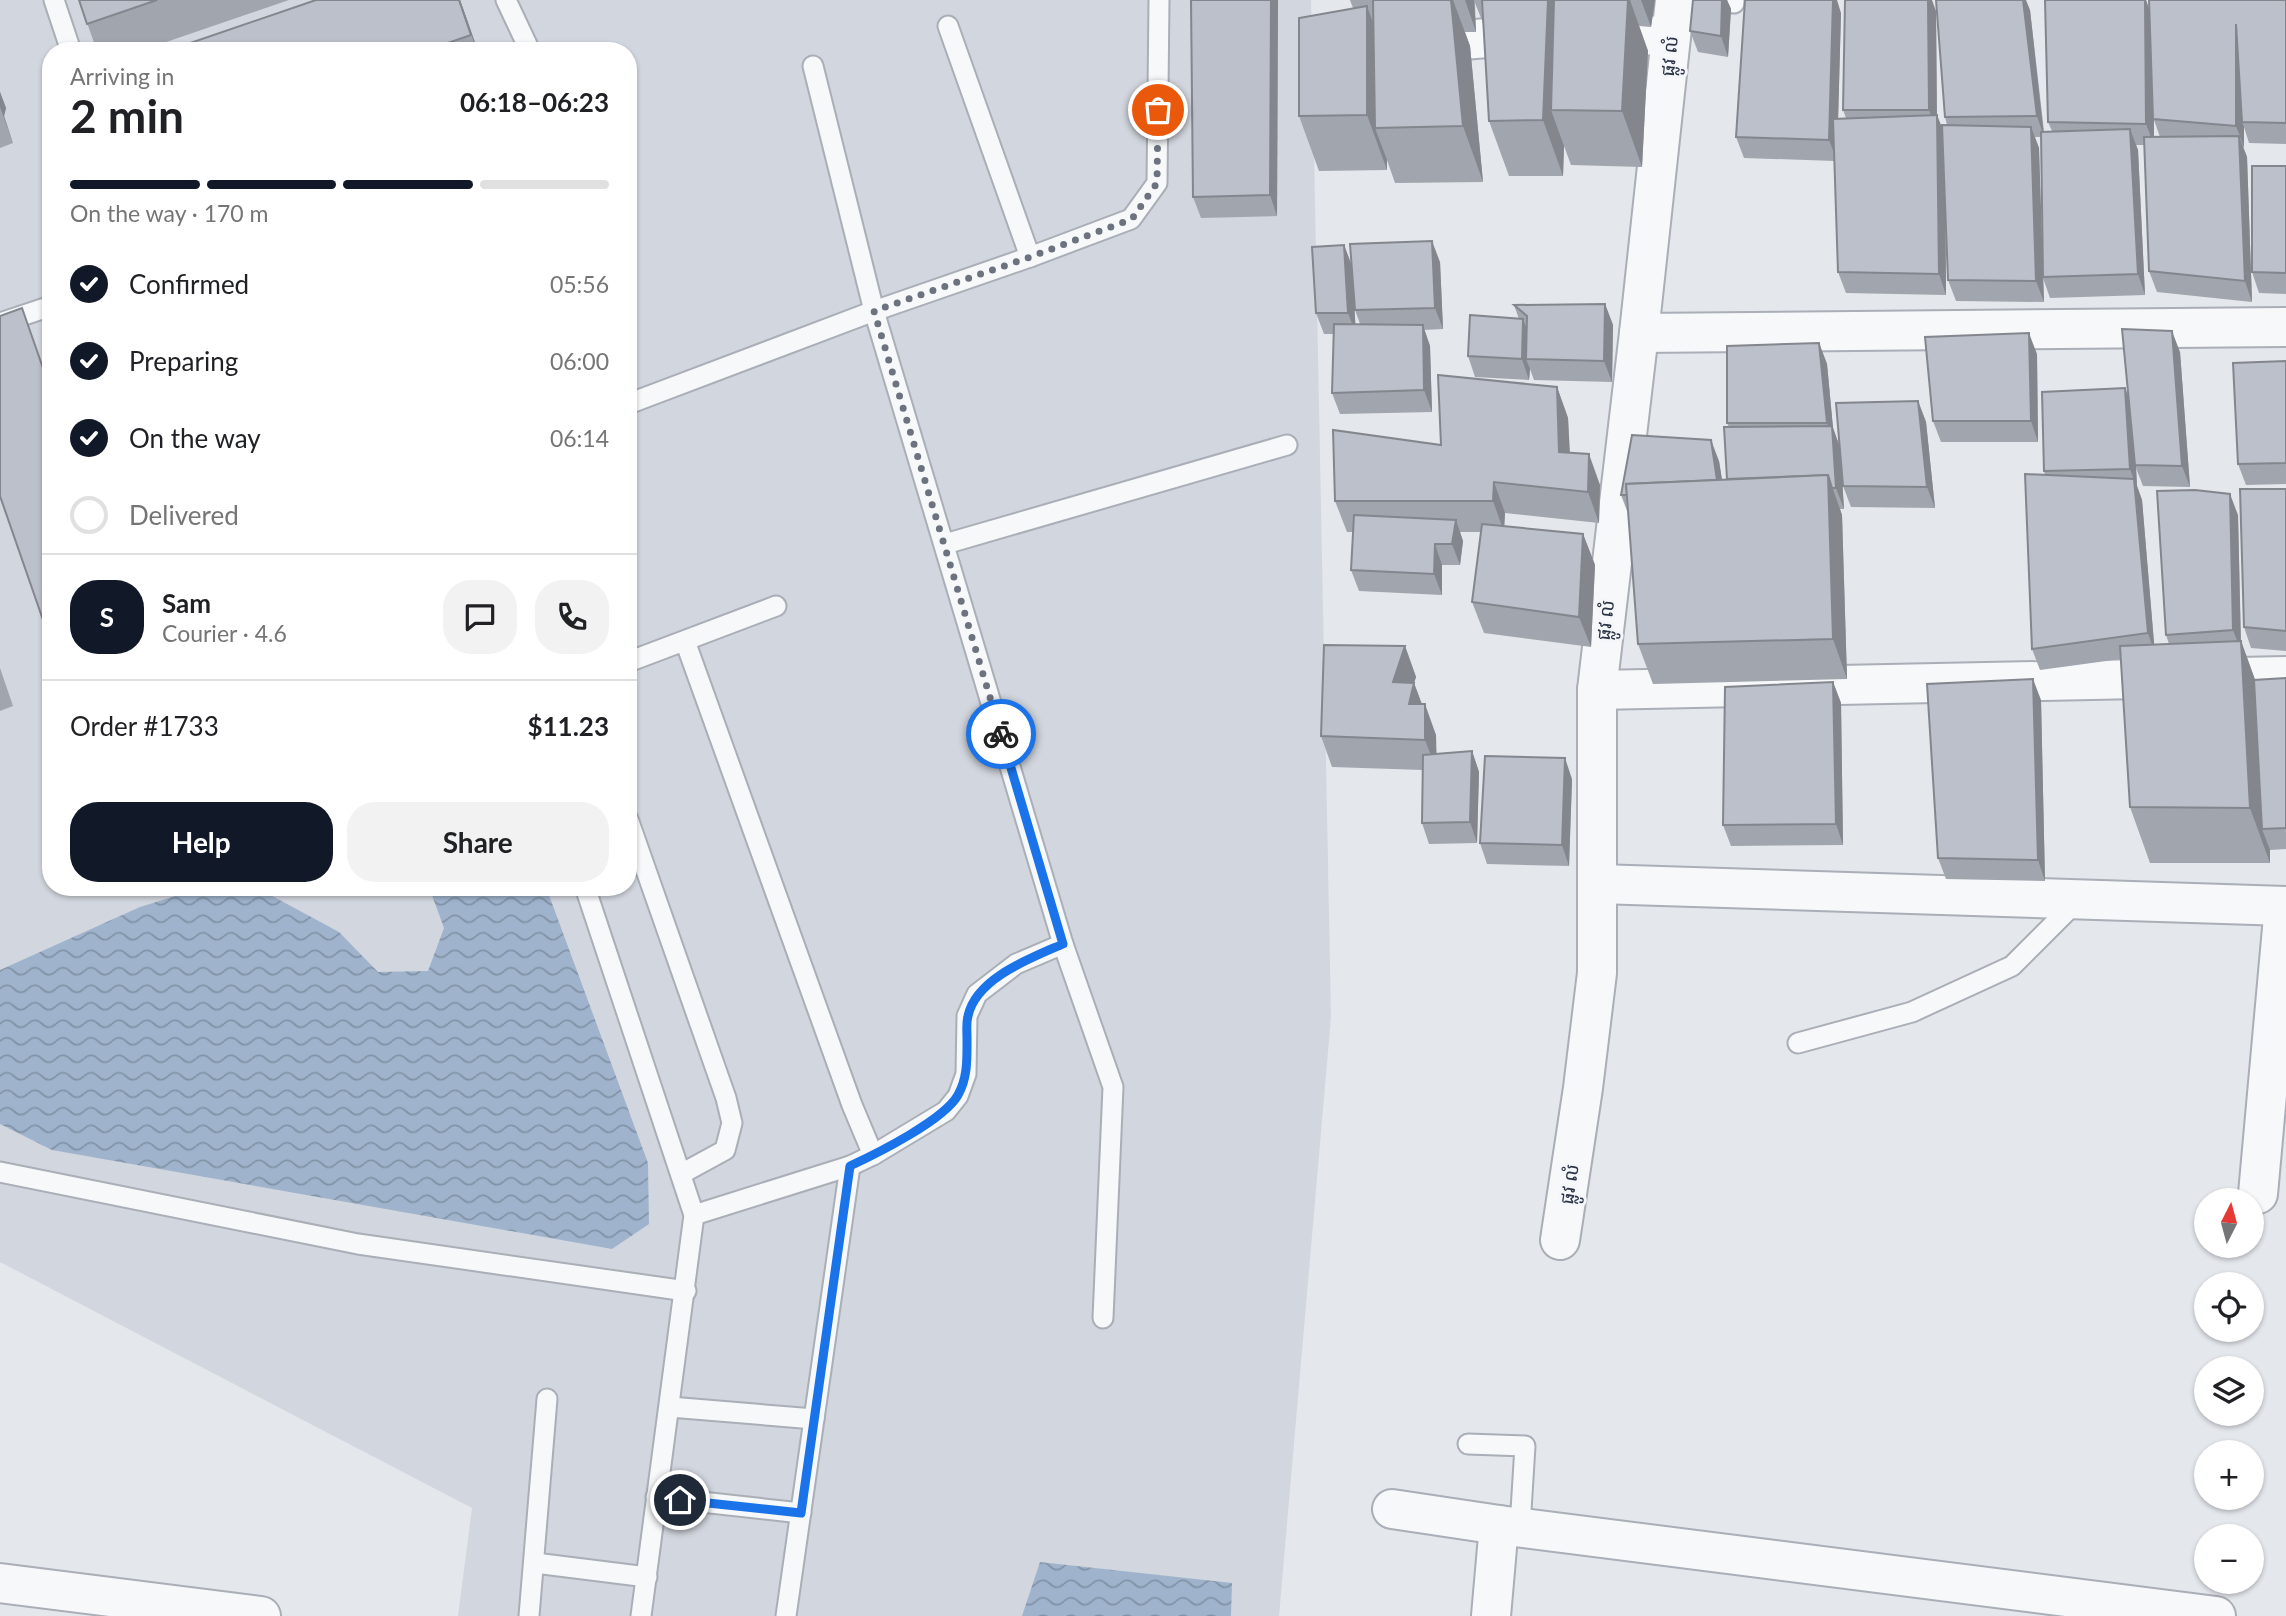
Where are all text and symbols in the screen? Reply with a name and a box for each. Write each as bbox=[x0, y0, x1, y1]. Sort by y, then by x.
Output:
street label: ផ្លូវ លំ bbox=[1655, 34, 1689, 78]
text: Arriving in bbox=[70, 62, 174, 90]
pin bbox=[1128, 80, 1188, 140]
text: 06:18–06:23 bbox=[460, 86, 609, 118]
text: 2 min bbox=[70, 88, 184, 143]
icon: bag bbox=[1139, 91, 1177, 129]
text: On the way · 170 m bbox=[70, 199, 269, 227]
icon: check bbox=[70, 265, 108, 303]
text: Confirmed bbox=[129, 268, 249, 300]
text: 05:56 bbox=[550, 270, 609, 298]
icon: check bbox=[70, 342, 108, 380]
text: Preparing bbox=[129, 345, 238, 377]
text: 06:00 bbox=[550, 347, 609, 375]
icon: check bbox=[70, 419, 108, 457]
text: On the way bbox=[129, 422, 261, 454]
text: 06:14 bbox=[550, 424, 609, 452]
text: Delivered bbox=[129, 499, 239, 531]
button: chat bbox=[443, 580, 517, 654]
button: phone bbox=[535, 580, 609, 654]
text: Sam bbox=[162, 587, 211, 619]
street label: ផ្លូវ លំ bbox=[1591, 598, 1625, 642]
text: S bbox=[100, 601, 114, 633]
text: Courier · 4.6 bbox=[162, 619, 287, 647]
courier bbox=[966, 699, 1036, 769]
text: Order #1733 bbox=[70, 710, 219, 742]
text: $11.23 bbox=[527, 710, 609, 742]
icon: bike bbox=[982, 715, 1020, 753]
button: Help bbox=[70, 802, 333, 882]
button: Share bbox=[347, 802, 609, 882]
street label: ផ្លូវ លំ bbox=[1554, 1162, 1590, 1207]
north arrow bbox=[2194, 1188, 2264, 1258]
map controls bbox=[2194, 1188, 2264, 1594]
button: locate bbox=[2194, 1272, 2264, 1342]
button: layers bbox=[2194, 1356, 2264, 1426]
button: + bbox=[2194, 1440, 2264, 1510]
pin bbox=[650, 1470, 710, 1530]
icon: home bbox=[661, 1481, 699, 1519]
button: − bbox=[2194, 1524, 2264, 1594]

